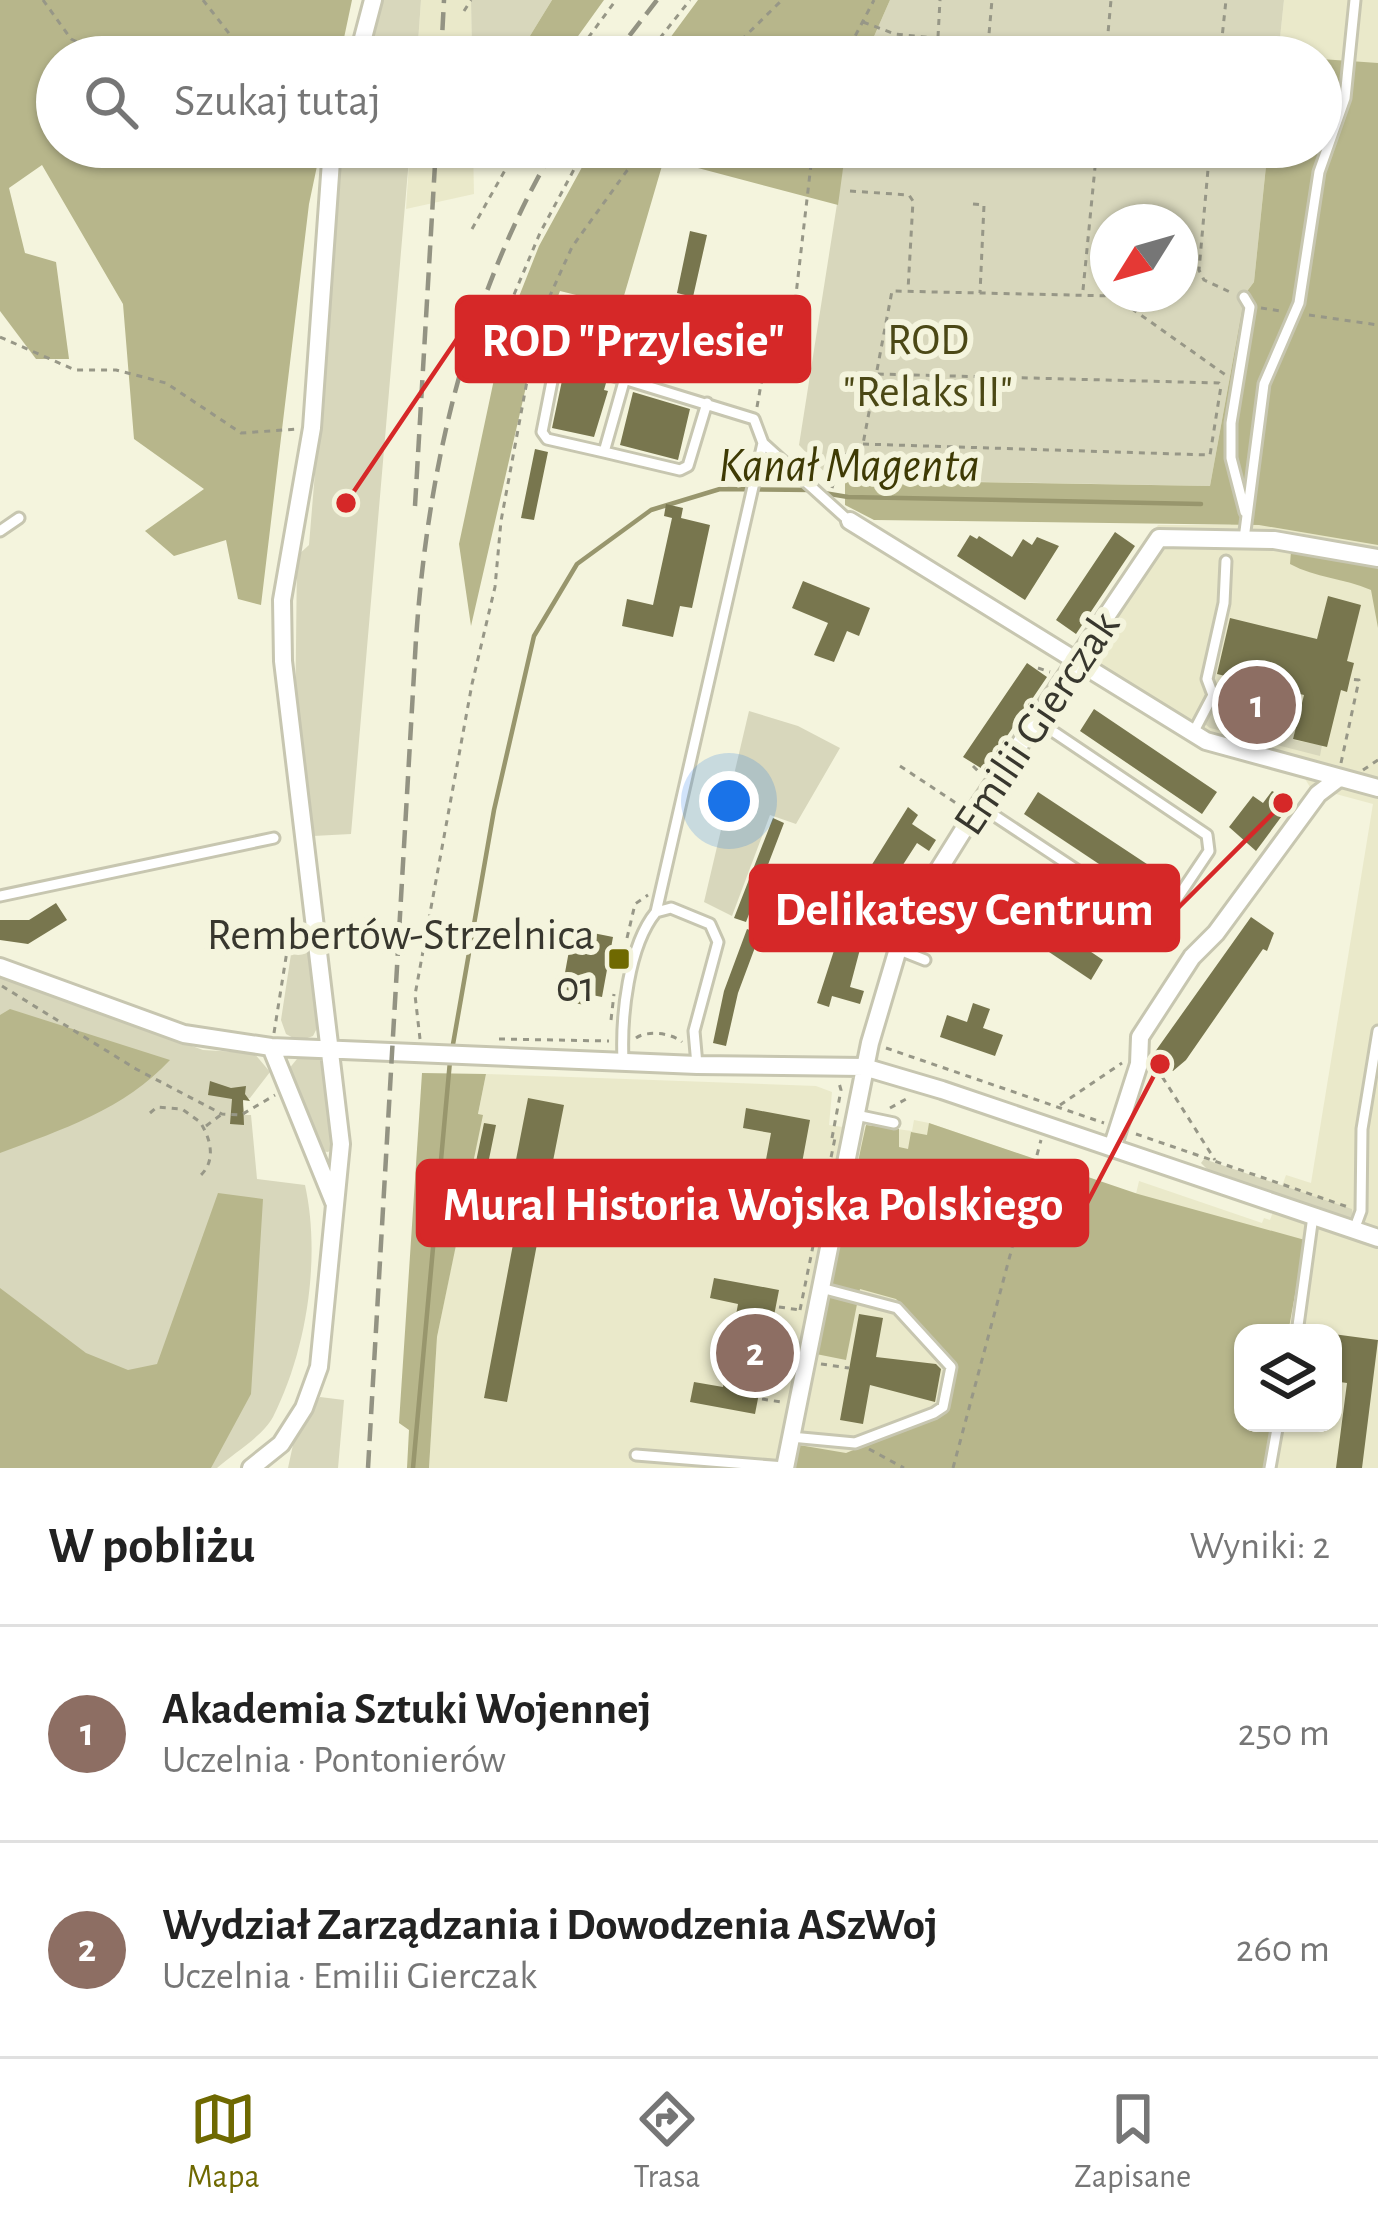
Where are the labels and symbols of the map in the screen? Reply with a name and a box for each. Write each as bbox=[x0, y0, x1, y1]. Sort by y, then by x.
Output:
north arrow bbox=[1090, 204, 1198, 312]
callout: ROD "Przylesie" bbox=[457, 297, 809, 381]
text: ROD "Przylesie" bbox=[481, 318, 785, 366]
park label: ROD "Relaks II" bbox=[843, 318, 1013, 415]
water label: Kanał Magenta bbox=[718, 443, 980, 491]
street label: Emilii Gierczak bbox=[946, 603, 1128, 843]
pin: 1 bbox=[1218, 660, 1296, 750]
your location bbox=[699, 771, 759, 831]
callout: Delikatesy Centrum bbox=[751, 866, 1178, 950]
text: Delikatesy Centrum bbox=[774, 887, 1154, 935]
place label: Rembertów-Strzelnica 01 bbox=[207, 913, 595, 1010]
marker: Rembertów-Strzelnica 01 bbox=[606, 946, 632, 972]
callout: Mural Historia Wojska Polskiego bbox=[418, 1161, 1087, 1245]
text: Mural Historia Wojska Polskiego bbox=[443, 1182, 1063, 1230]
pin: 2 bbox=[716, 1308, 794, 1398]

